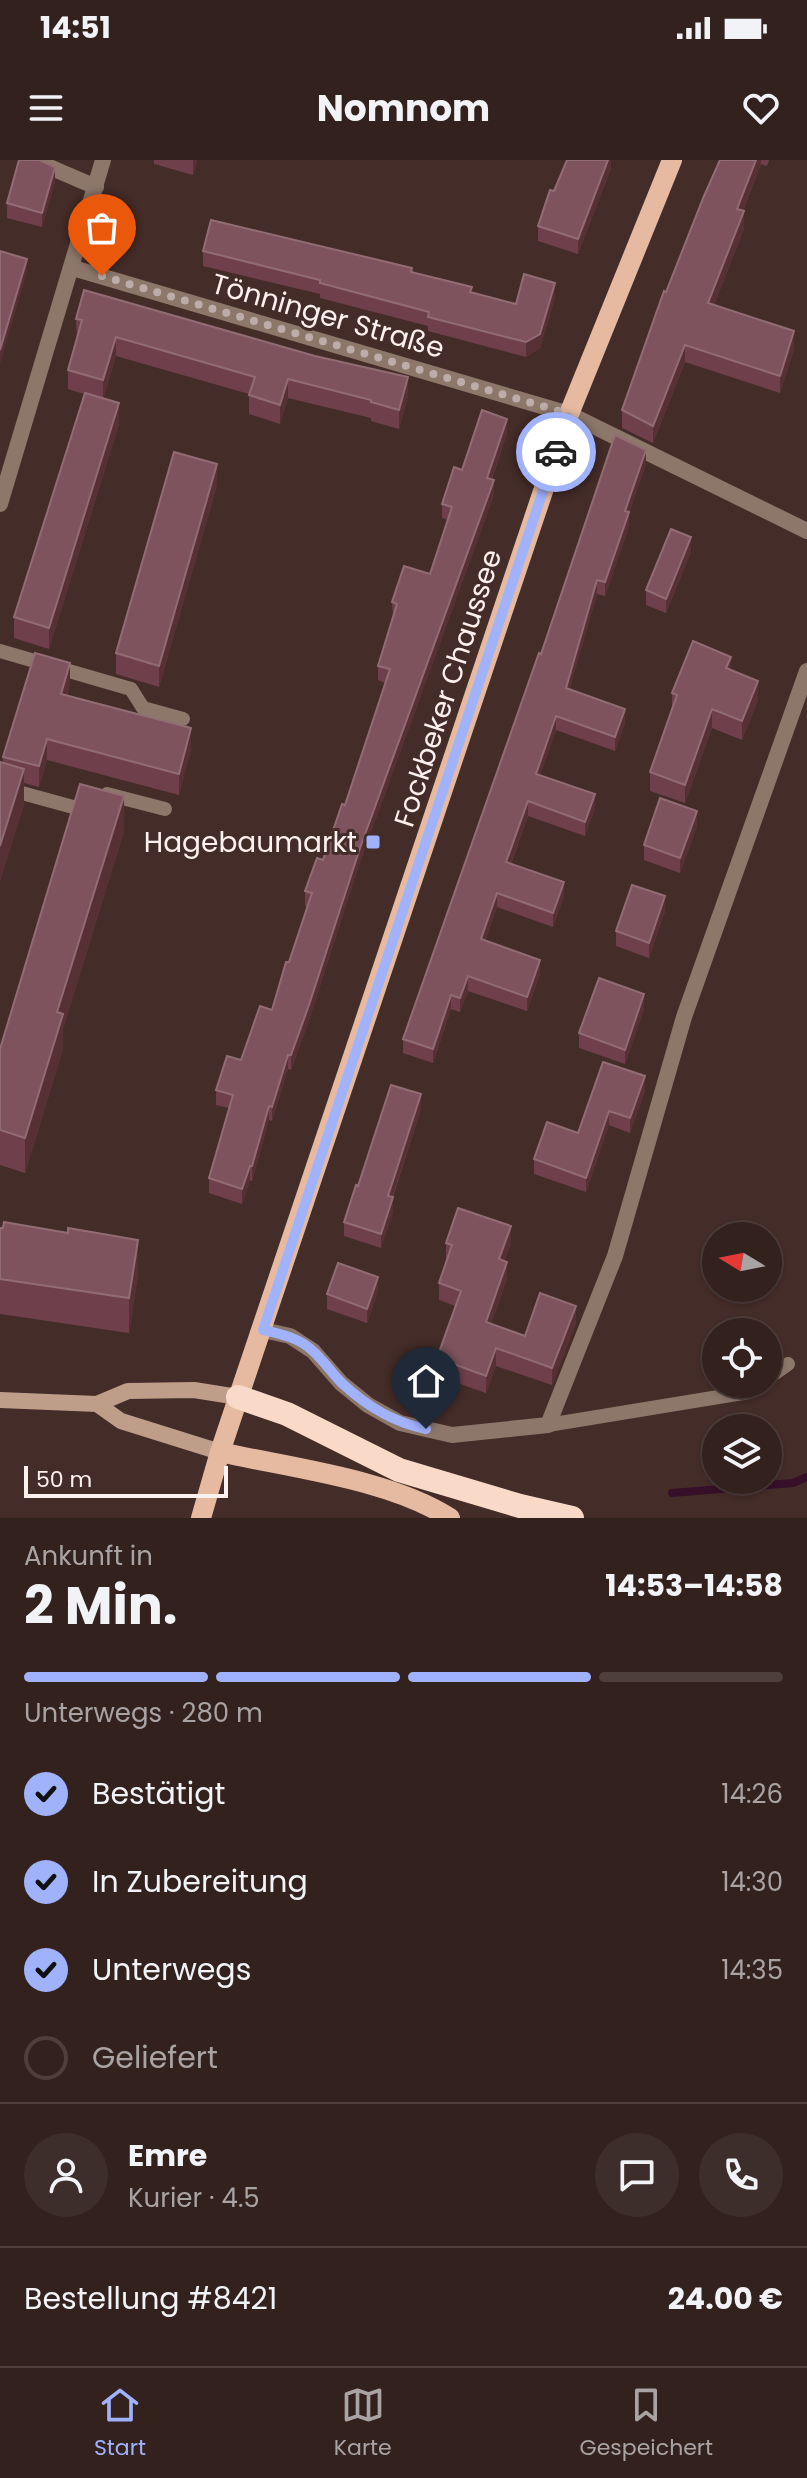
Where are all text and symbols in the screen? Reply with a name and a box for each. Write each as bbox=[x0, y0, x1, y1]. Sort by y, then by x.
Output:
text: 14:51 bbox=[40, 6, 111, 49]
text: Nomnom bbox=[317, 83, 490, 134]
icon: menu bbox=[24, 86, 68, 130]
icon: heart bbox=[739, 86, 783, 130]
pin bbox=[68, 194, 136, 276]
icon: bag bbox=[80, 206, 124, 250]
street label: Tönninger Straße bbox=[207, 264, 449, 368]
courier bbox=[516, 412, 596, 492]
icon: car bbox=[534, 430, 578, 474]
street label: Fockbeker Chaussee bbox=[385, 544, 511, 832]
place label: Hagebaumarkt bbox=[144, 823, 357, 862]
marker: Hagebaumarkt bbox=[364, 833, 382, 851]
north arrow bbox=[702, 1222, 782, 1302]
map controls bbox=[702, 1222, 782, 1494]
button: locate bbox=[702, 1318, 782, 1398]
pin bbox=[392, 1347, 460, 1429]
icon: home bbox=[404, 1359, 448, 1403]
button: layers bbox=[702, 1414, 782, 1494]
scale bar bbox=[24, 1462, 228, 1498]
text: 50 m bbox=[36, 1464, 92, 1495]
text: Ankunft in bbox=[24, 1538, 153, 1574]
text: 14:53–14:58 bbox=[605, 1564, 783, 1607]
text: 2 Min. bbox=[24, 1569, 178, 1642]
text: Unterwegs · 280 m bbox=[24, 1695, 263, 1731]
icon: check bbox=[24, 1772, 68, 1816]
text: Bestätigt bbox=[92, 1772, 225, 1815]
text: 14:26 bbox=[721, 1776, 783, 1812]
icon: check bbox=[24, 1860, 68, 1904]
text: In Zubereitung bbox=[92, 1860, 308, 1903]
text: 14:30 bbox=[721, 1864, 783, 1900]
icon: check bbox=[24, 1948, 68, 1992]
text: Unterwegs bbox=[92, 1948, 251, 1991]
text: 14:35 bbox=[721, 1952, 783, 1988]
text: Geliefert bbox=[92, 2036, 218, 2079]
button: person bbox=[24, 2133, 108, 2217]
button: chat bbox=[595, 2133, 679, 2217]
button: phone bbox=[699, 2133, 783, 2217]
text: Emre bbox=[128, 2134, 207, 2177]
text: Kurier · 4.5 bbox=[128, 2180, 260, 2216]
text: Bestellung #8421 bbox=[24, 2277, 277, 2320]
text: 24.00 € bbox=[668, 2277, 783, 2320]
tab: Start bbox=[94, 2383, 146, 2464]
tab: Karte bbox=[334, 2383, 392, 2464]
tab: Gespeichert bbox=[580, 2383, 713, 2464]

